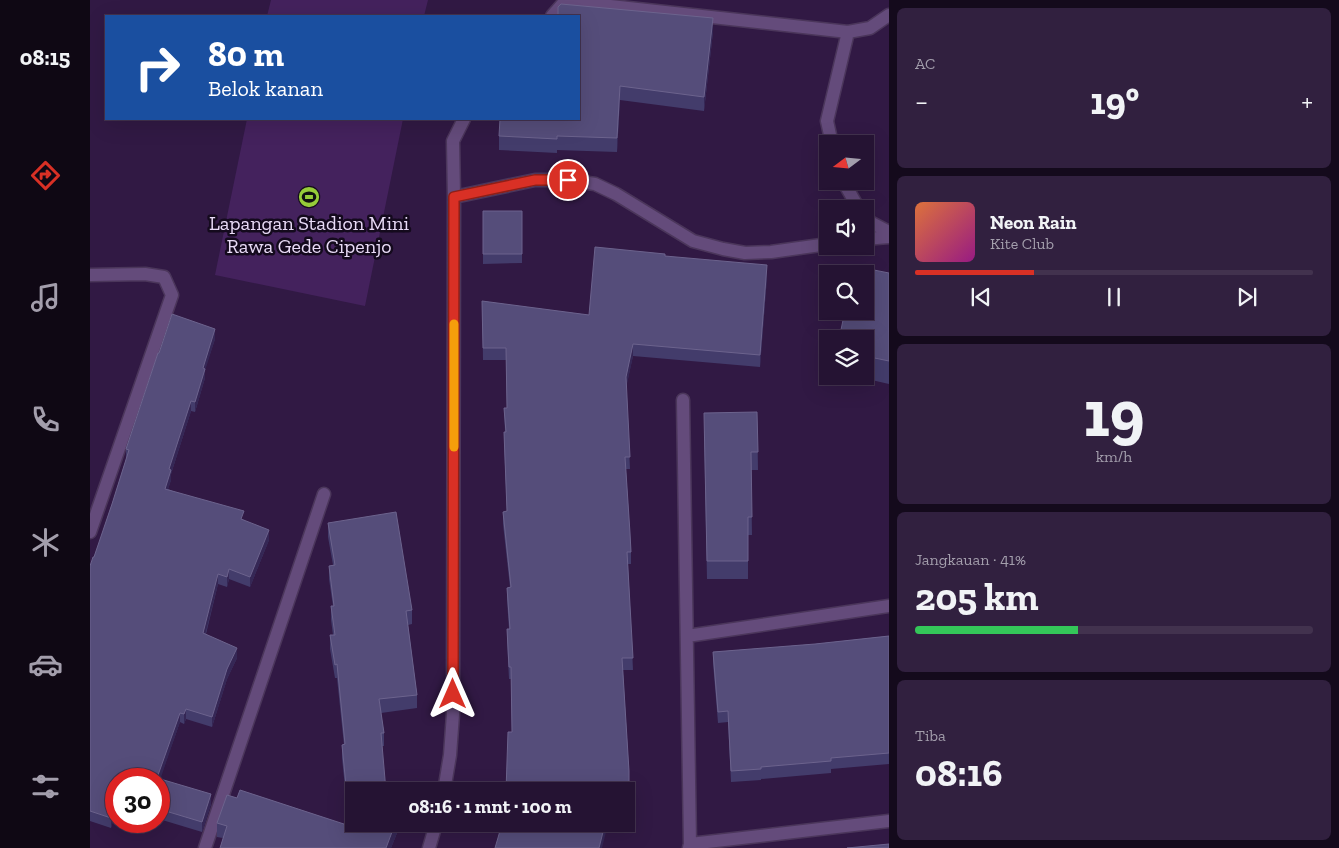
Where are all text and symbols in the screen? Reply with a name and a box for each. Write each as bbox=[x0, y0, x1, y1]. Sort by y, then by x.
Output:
text: 80 m bbox=[208, 33, 284, 75]
icon: right bbox=[125, 35, 190, 100]
text: 08:15 bbox=[20, 44, 70, 71]
text: AC bbox=[915, 54, 935, 73]
text: Belok kanan bbox=[208, 75, 323, 102]
text: 19° bbox=[1090, 78, 1139, 124]
text: − bbox=[915, 85, 928, 118]
text: + bbox=[1301, 85, 1313, 118]
north arrow bbox=[819, 135, 874, 190]
map controls bbox=[819, 135, 874, 385]
icon: directions bbox=[28, 158, 63, 193]
pin bbox=[547, 159, 589, 201]
icon: arrive bbox=[554, 166, 582, 194]
sports icon: Lapangan Stadion Mini Rawa Gede Cipenjo bbox=[297, 185, 321, 209]
button: sound bbox=[819, 200, 874, 255]
place label: Lapangan Stadion Mini Rawa Gede Cipenjo bbox=[209, 211, 409, 258]
text: Neon Rain bbox=[990, 211, 1077, 234]
text: Kite Club bbox=[990, 234, 1054, 253]
button: search bbox=[819, 265, 874, 320]
icon: music bbox=[28, 280, 63, 315]
icon: previous bbox=[967, 283, 995, 311]
icon: pause bbox=[1100, 283, 1128, 311]
icon: next bbox=[1233, 283, 1261, 311]
button: layers bbox=[819, 330, 874, 385]
text: 19 bbox=[1083, 375, 1145, 453]
icon: phone bbox=[28, 402, 63, 437]
text: km/h bbox=[1096, 447, 1132, 466]
icon: climate bbox=[28, 525, 63, 560]
text: Jangkauan · 41% bbox=[915, 550, 1026, 569]
text: 205 km bbox=[915, 574, 1039, 620]
icon: car bbox=[28, 647, 63, 682]
position arrow bbox=[426, 667, 478, 719]
text: Tiba bbox=[915, 726, 946, 745]
text: 08:16 bbox=[915, 750, 1003, 796]
speed limit sign: 30 bbox=[105, 768, 170, 833]
icon: filters bbox=[28, 769, 63, 804]
text: 08:16 · 1 mnt · 100 m bbox=[408, 795, 572, 818]

